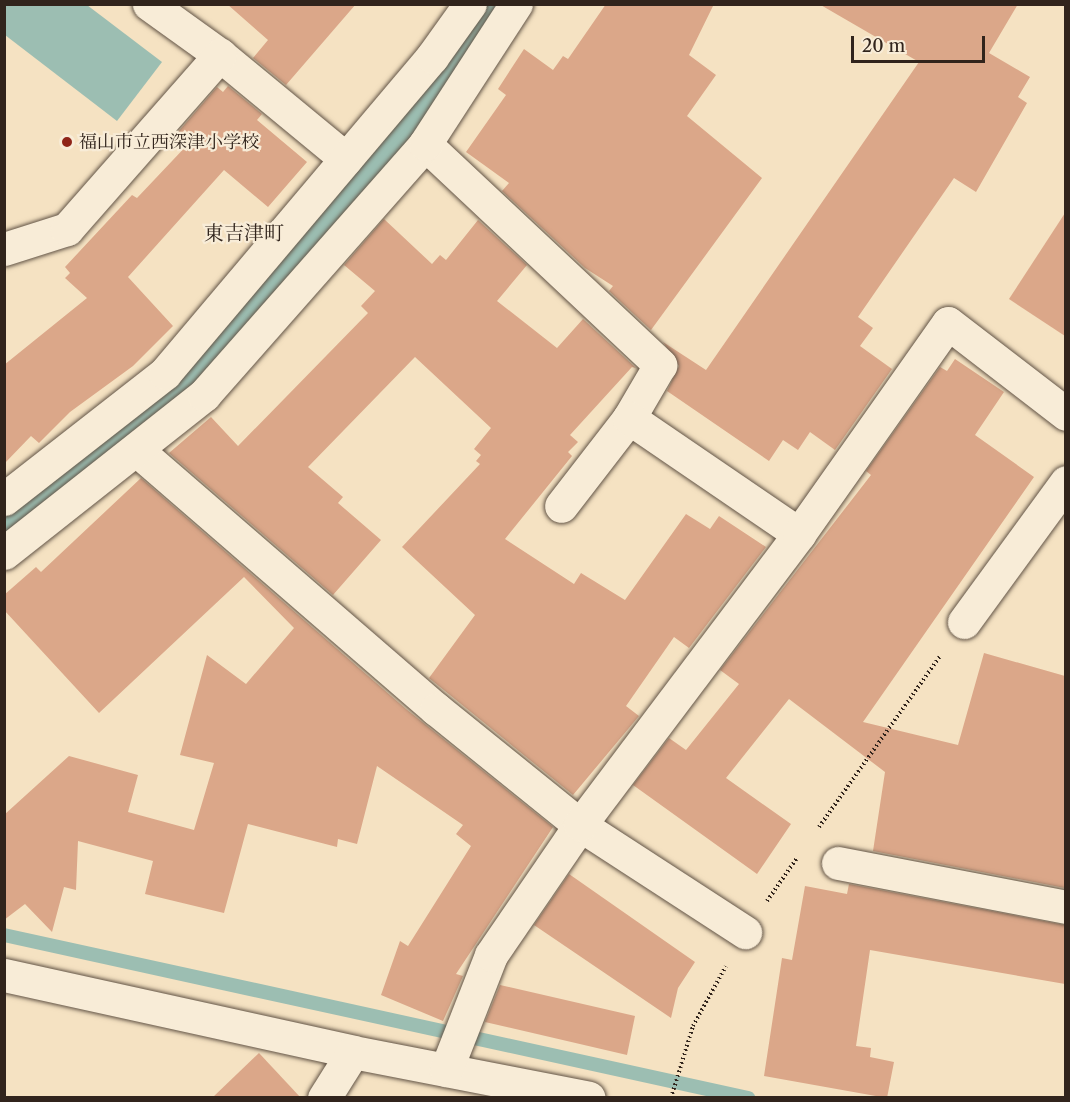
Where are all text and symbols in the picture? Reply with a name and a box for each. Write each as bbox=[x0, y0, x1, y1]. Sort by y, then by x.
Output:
scale bar bbox=[854, 24, 988, 62]
text: 20 m bbox=[862, 35, 905, 57]
place label: 福山市立西深津小学校 bbox=[79, 131, 259, 153]
marker: 福山市立西深津小学校 bbox=[60, 135, 74, 149]
district label: 東吉津町 bbox=[204, 221, 284, 245]

